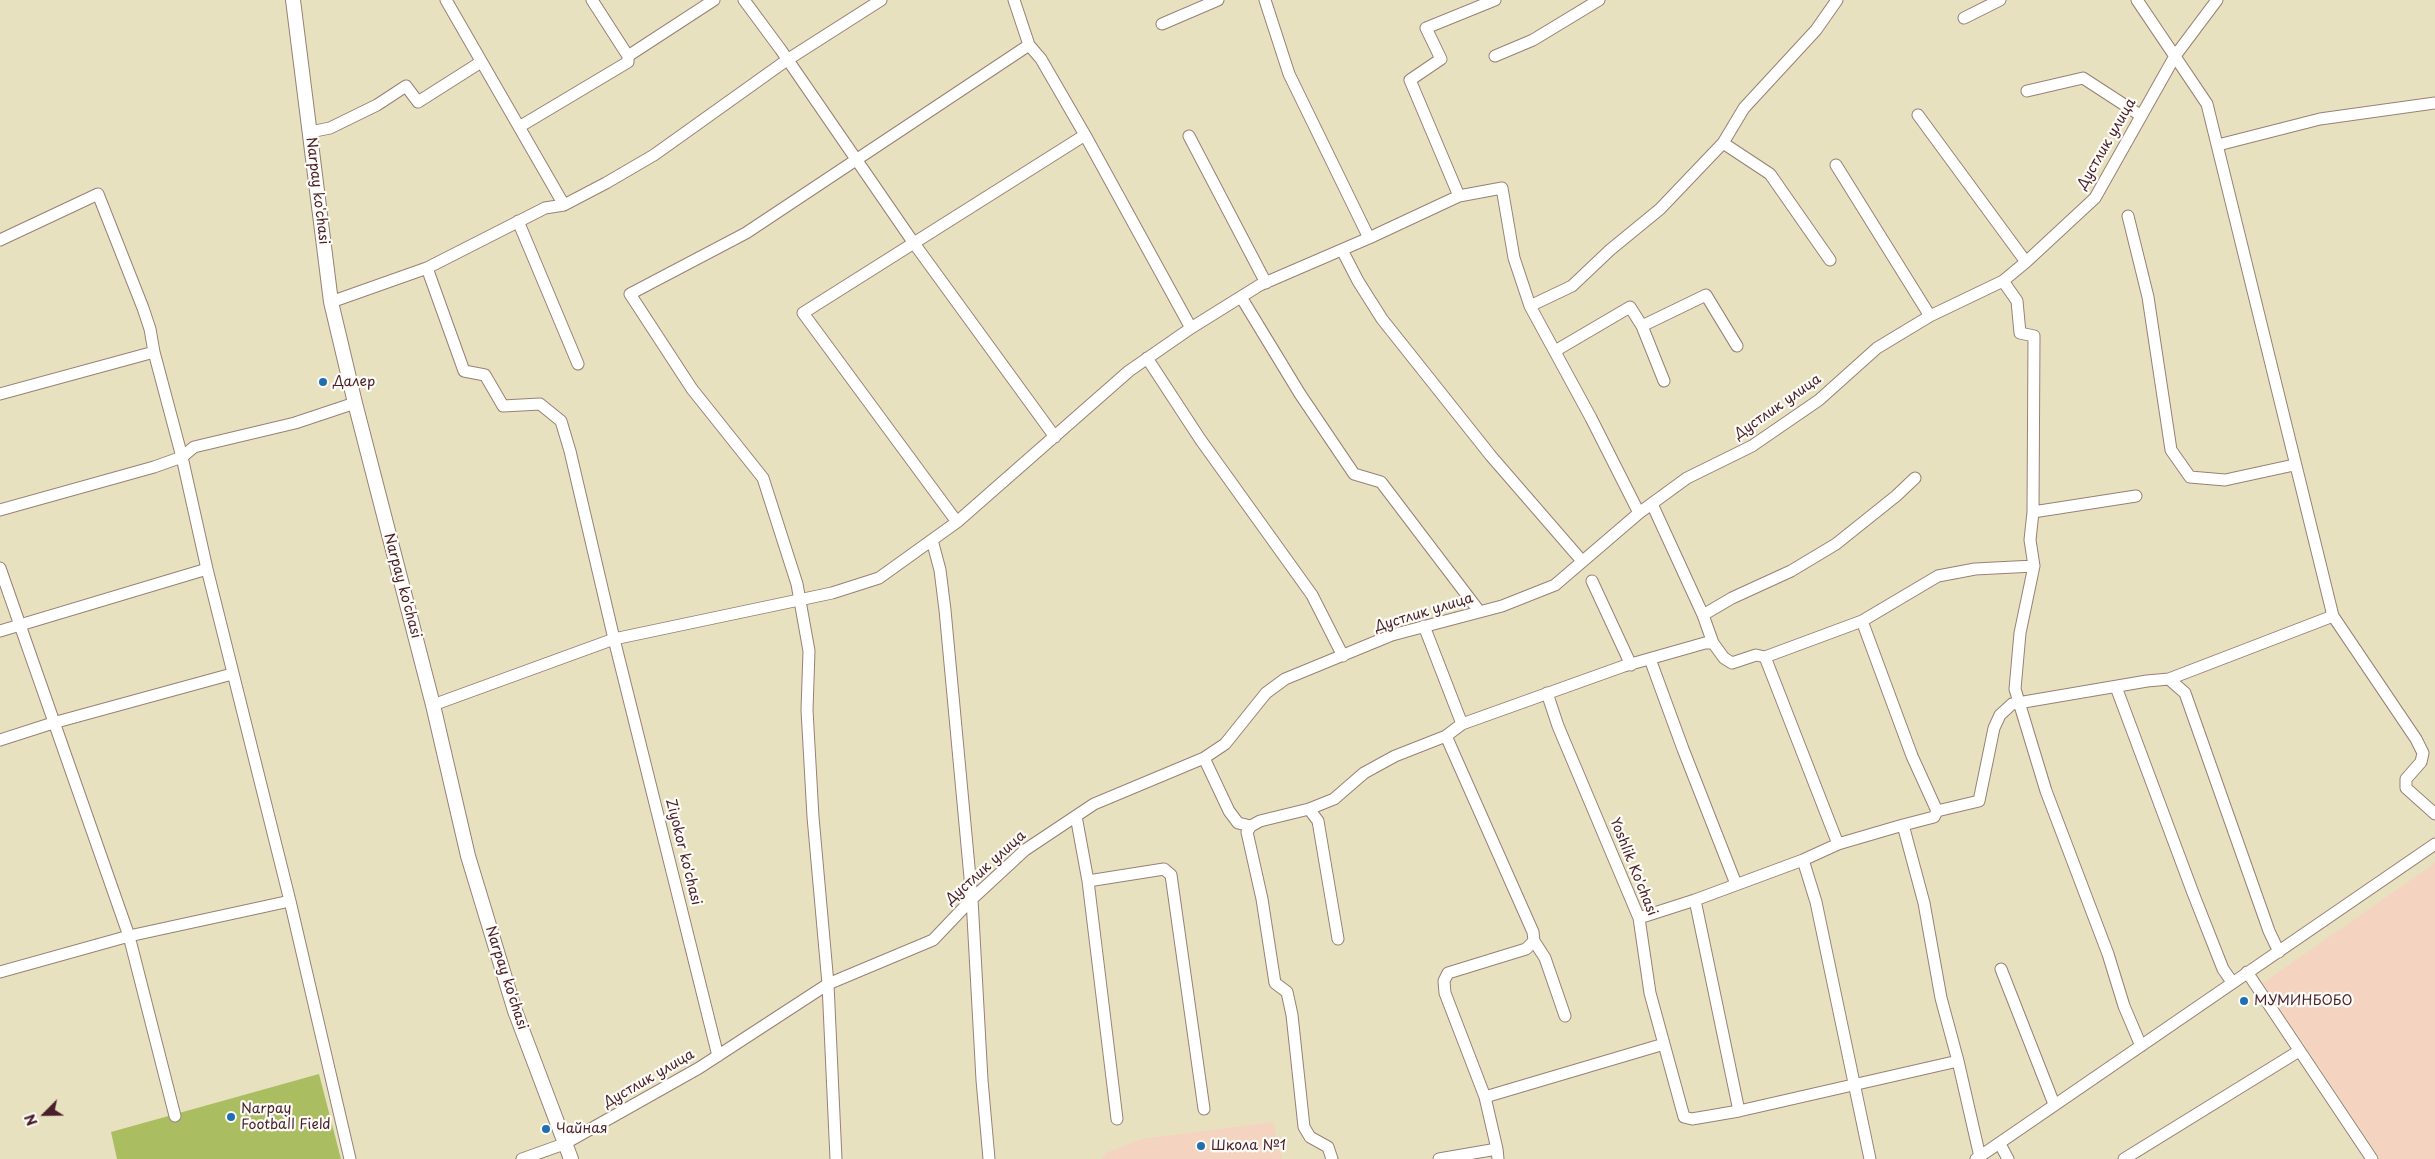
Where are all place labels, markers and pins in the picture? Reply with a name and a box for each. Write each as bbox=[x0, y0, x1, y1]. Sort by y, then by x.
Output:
place label: Далер bbox=[333, 374, 375, 390]
marker: Далер bbox=[317, 376, 329, 388]
place label: МУМИНБОБО bbox=[2254, 993, 2352, 1009]
marker: МУМИНБОБО bbox=[2238, 995, 2250, 1007]
place label: Narpay Football Field bbox=[241, 1101, 331, 1134]
marker: Narpay Football Field bbox=[225, 1111, 237, 1123]
place label: Чайная bbox=[556, 1121, 608, 1137]
marker: Чайная bbox=[540, 1123, 552, 1135]
place label: Школа №1 bbox=[1211, 1138, 1286, 1154]
marker: Школа №1 bbox=[1195, 1140, 1207, 1152]

